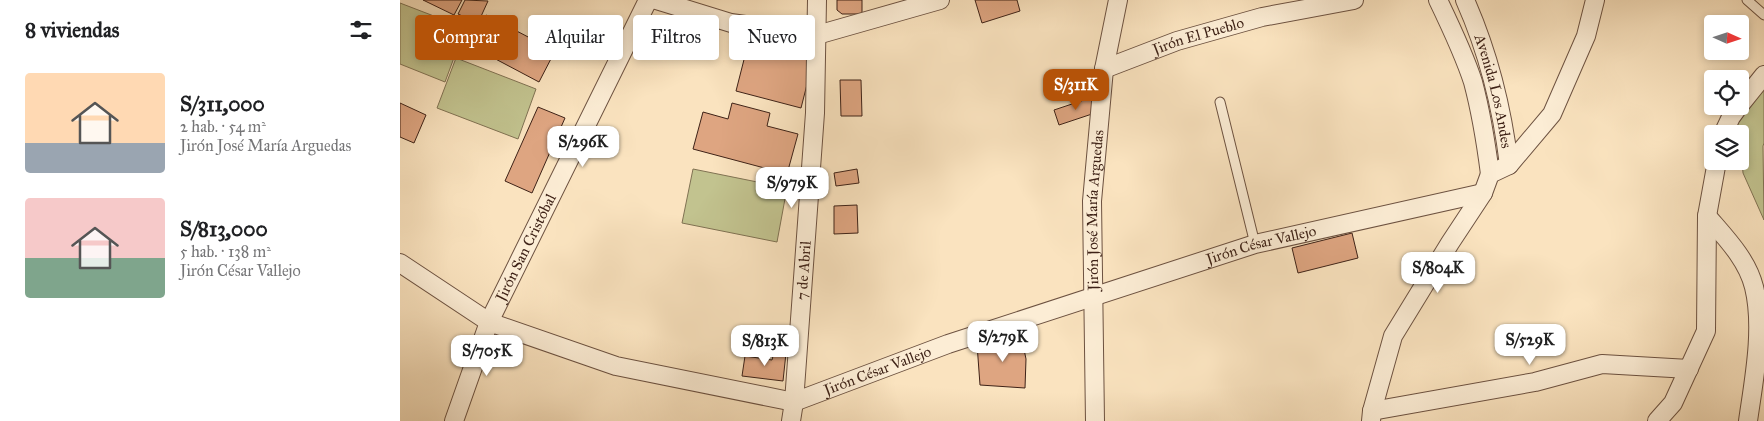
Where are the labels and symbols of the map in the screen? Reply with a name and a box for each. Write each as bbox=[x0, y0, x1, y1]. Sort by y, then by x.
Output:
street label: Jirón El Pueblo bbox=[1148, 13, 1246, 60]
north arrow bbox=[1704, 15, 1749, 60]
street label: Avenida Los Andes bbox=[1470, 31, 1516, 149]
pin: S/311K bbox=[1035, 68, 1117, 111]
pin: S/296K bbox=[542, 126, 624, 168]
street label: Jirón José María Arguedas bbox=[1083, 129, 1107, 293]
pin: S/979K bbox=[751, 166, 833, 209]
street label: Jirón San Cristóbal bbox=[491, 190, 560, 306]
street label: Jirón César Vallejo bbox=[1202, 222, 1318, 270]
street label: 7 de Abril bbox=[792, 239, 815, 301]
pin: S/804K bbox=[1397, 252, 1479, 294]
pin: S/279K bbox=[962, 320, 1044, 363]
pin: S/813K bbox=[724, 324, 806, 367]
pin: S/529K bbox=[1489, 324, 1571, 366]
pin: S/705K bbox=[446, 334, 528, 377]
street label: Jirón César Vallejo bbox=[819, 342, 934, 401]

